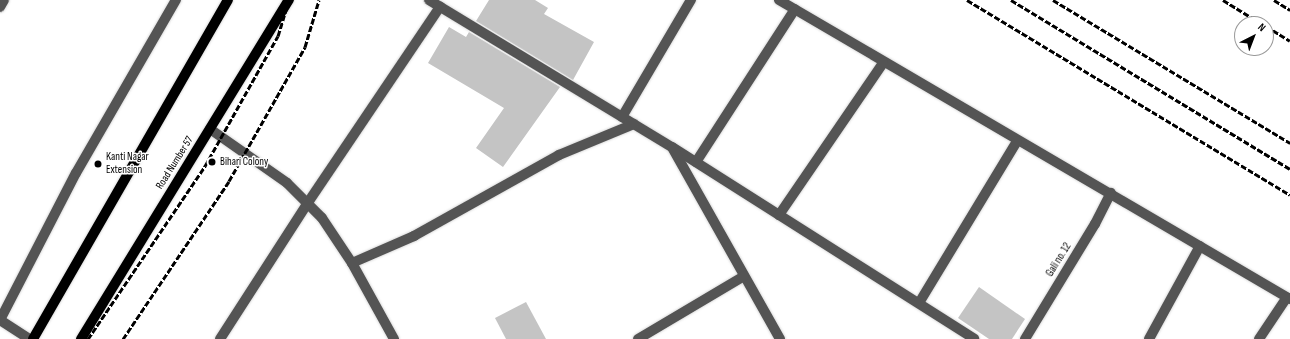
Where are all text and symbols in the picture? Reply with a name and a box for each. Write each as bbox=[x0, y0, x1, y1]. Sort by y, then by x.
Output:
north arrow bbox=[1234, 16, 1274, 56]
text: N bbox=[1255, 21, 1268, 34]
street label: Road Number 57 bbox=[154, 134, 196, 192]
place label: Kanti Nagar Extension bbox=[106, 151, 149, 177]
place label: Bihari Colony bbox=[220, 155, 268, 169]
marker: Bihari Colony bbox=[207, 157, 217, 167]
marker: Kanti Nagar Extension bbox=[93, 159, 103, 169]
street label: Gali no. 12 bbox=[1044, 241, 1074, 279]

